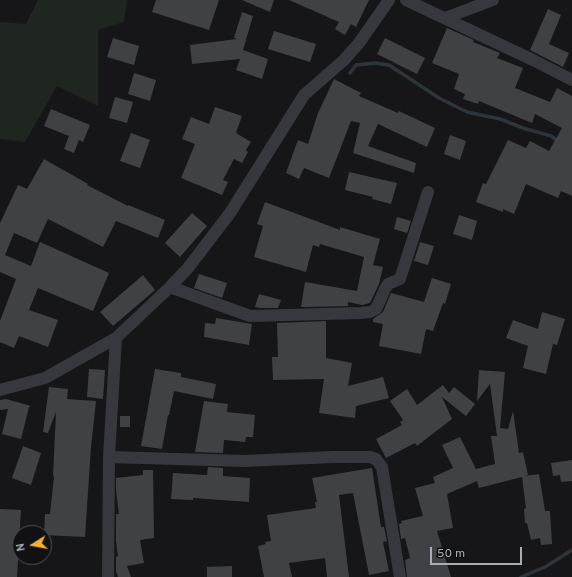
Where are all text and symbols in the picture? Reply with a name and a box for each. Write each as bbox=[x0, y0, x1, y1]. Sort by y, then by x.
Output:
north arrow bbox=[12, 525, 52, 565]
scale bar bbox=[432, 539, 524, 565]
text: N bbox=[14, 542, 29, 552]
text: 50 m bbox=[437, 546, 465, 562]

